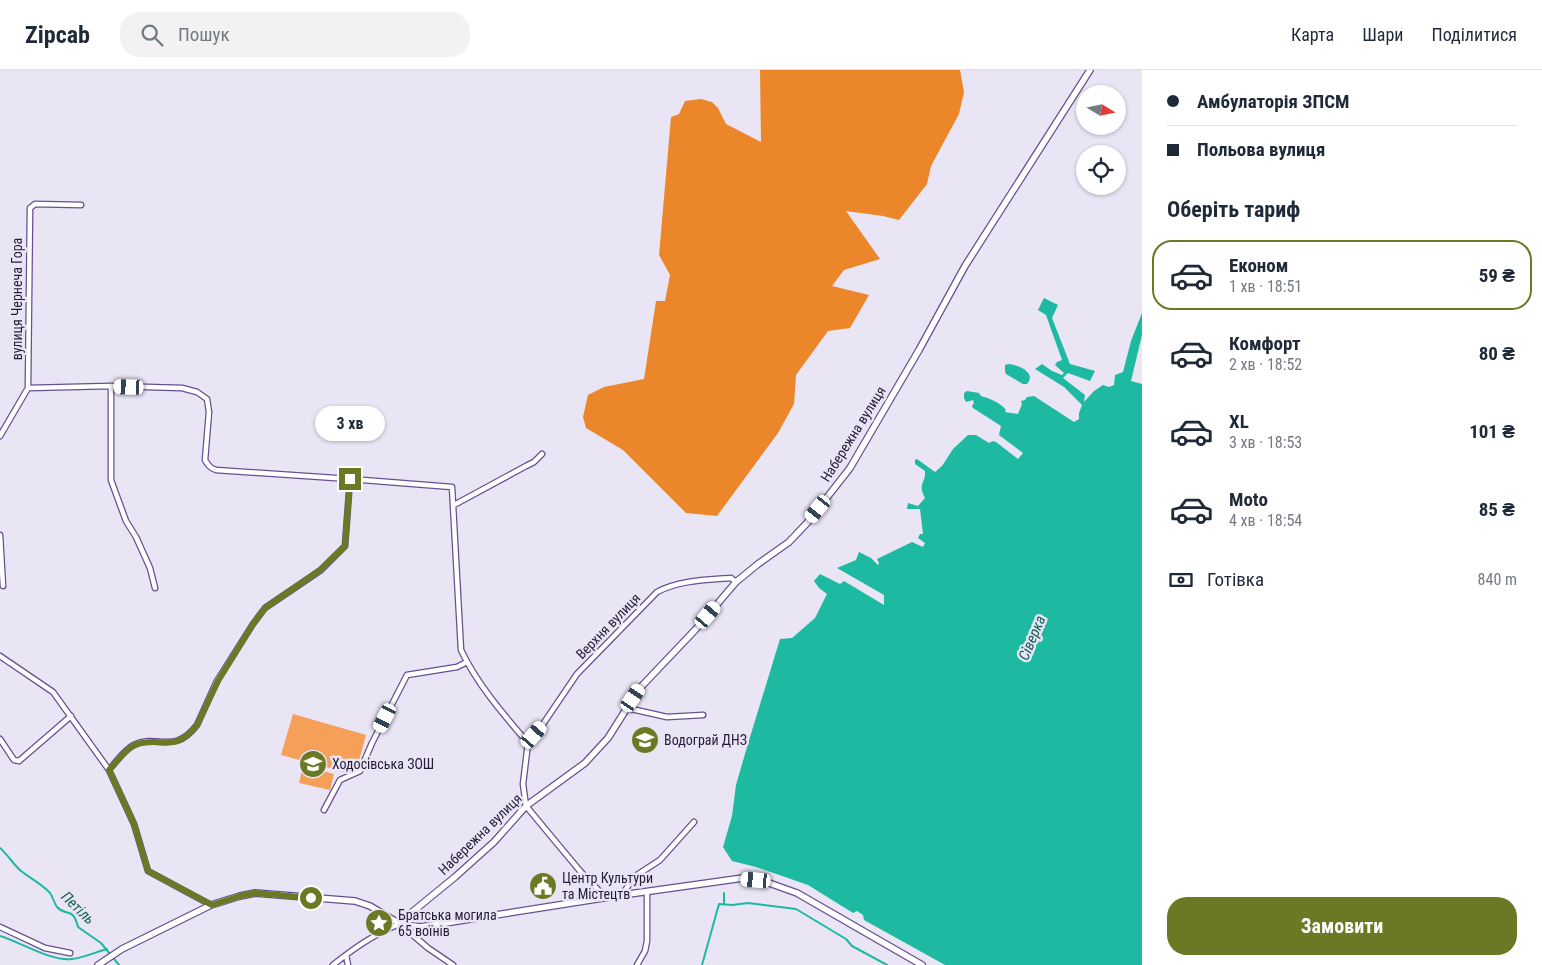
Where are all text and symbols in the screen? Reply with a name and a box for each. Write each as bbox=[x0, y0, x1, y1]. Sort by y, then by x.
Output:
search box bbox=[120, 12, 470, 57]
text: Zipcab bbox=[25, 21, 90, 49]
icon: search bbox=[138, 21, 166, 49]
text: Пошук bbox=[178, 23, 230, 46]
text: Карта bbox=[1291, 24, 1334, 45]
text: Шари bbox=[1362, 24, 1403, 45]
text: Поділитися bbox=[1431, 24, 1517, 45]
north arrow bbox=[1076, 85, 1126, 135]
map controls bbox=[1076, 85, 1126, 195]
text: Амбулаторія ЗПСМ bbox=[1197, 90, 1349, 113]
text: Польова вулиця bbox=[1197, 138, 1325, 161]
button: locate bbox=[1076, 145, 1126, 195]
text: Оберіть тариф bbox=[1167, 197, 1300, 222]
street label: вулиця Чернеча Гора bbox=[9, 238, 25, 360]
icon: car bbox=[1169, 253, 1214, 298]
text: Економ bbox=[1229, 254, 1288, 277]
text: 59 ₴ bbox=[1479, 264, 1515, 287]
text: 1 хв · 18:51 bbox=[1229, 277, 1302, 296]
icon: car bbox=[1169, 331, 1214, 376]
text: Комфорт bbox=[1229, 332, 1301, 355]
text: 80 ₴ bbox=[1479, 342, 1515, 365]
text: 2 хв · 18:52 bbox=[1229, 355, 1302, 374]
car bbox=[113, 379, 144, 395]
street label: Набережна вулиця bbox=[817, 383, 889, 485]
callout: 3 хв bbox=[315, 406, 385, 442]
icon: car bbox=[1169, 409, 1214, 454]
text: XL bbox=[1229, 410, 1249, 433]
text: 3 хв bbox=[337, 414, 363, 433]
text: 101 ₴ bbox=[1469, 420, 1515, 443]
text: 3 хв · 18:53 bbox=[1229, 433, 1302, 452]
route end bbox=[339, 468, 361, 490]
icon: car bbox=[1169, 487, 1214, 532]
text: Moto bbox=[1229, 488, 1268, 511]
car bbox=[802, 493, 833, 525]
text: 85 ₴ bbox=[1479, 498, 1515, 521]
text: 4 хв · 18:54 bbox=[1229, 511, 1302, 530]
icon: cash bbox=[1167, 566, 1195, 594]
text: Готівка bbox=[1207, 568, 1264, 591]
text: 840 m bbox=[1478, 570, 1517, 589]
street label: Верхня вулиця bbox=[573, 590, 643, 662]
car bbox=[692, 599, 723, 631]
water label: Сіверка bbox=[1015, 613, 1049, 663]
car bbox=[618, 681, 647, 715]
car bbox=[371, 701, 398, 735]
car bbox=[518, 719, 549, 751]
school or university icon: Водограй ДНЗ bbox=[630, 725, 660, 755]
place label: Водограй ДНЗ bbox=[664, 732, 747, 748]
school or university icon: Ходосівська ЗОШ bbox=[298, 749, 328, 779]
place label: Ходосівська ЗОШ bbox=[332, 756, 434, 772]
street label: Набережна вулиця bbox=[435, 790, 525, 878]
place label: Центр Культури та Містецтв bbox=[562, 870, 653, 902]
public building icon: Центр Культури та Містецтв bbox=[528, 871, 558, 901]
car bbox=[740, 871, 771, 889]
route start bbox=[300, 887, 322, 909]
water label: Петіль bbox=[57, 888, 99, 928]
button: Замовити bbox=[1167, 897, 1517, 955]
place label: Братська могила 65 воїнів bbox=[398, 907, 497, 939]
place icon: Братська могила 65 воїнів bbox=[364, 908, 394, 938]

